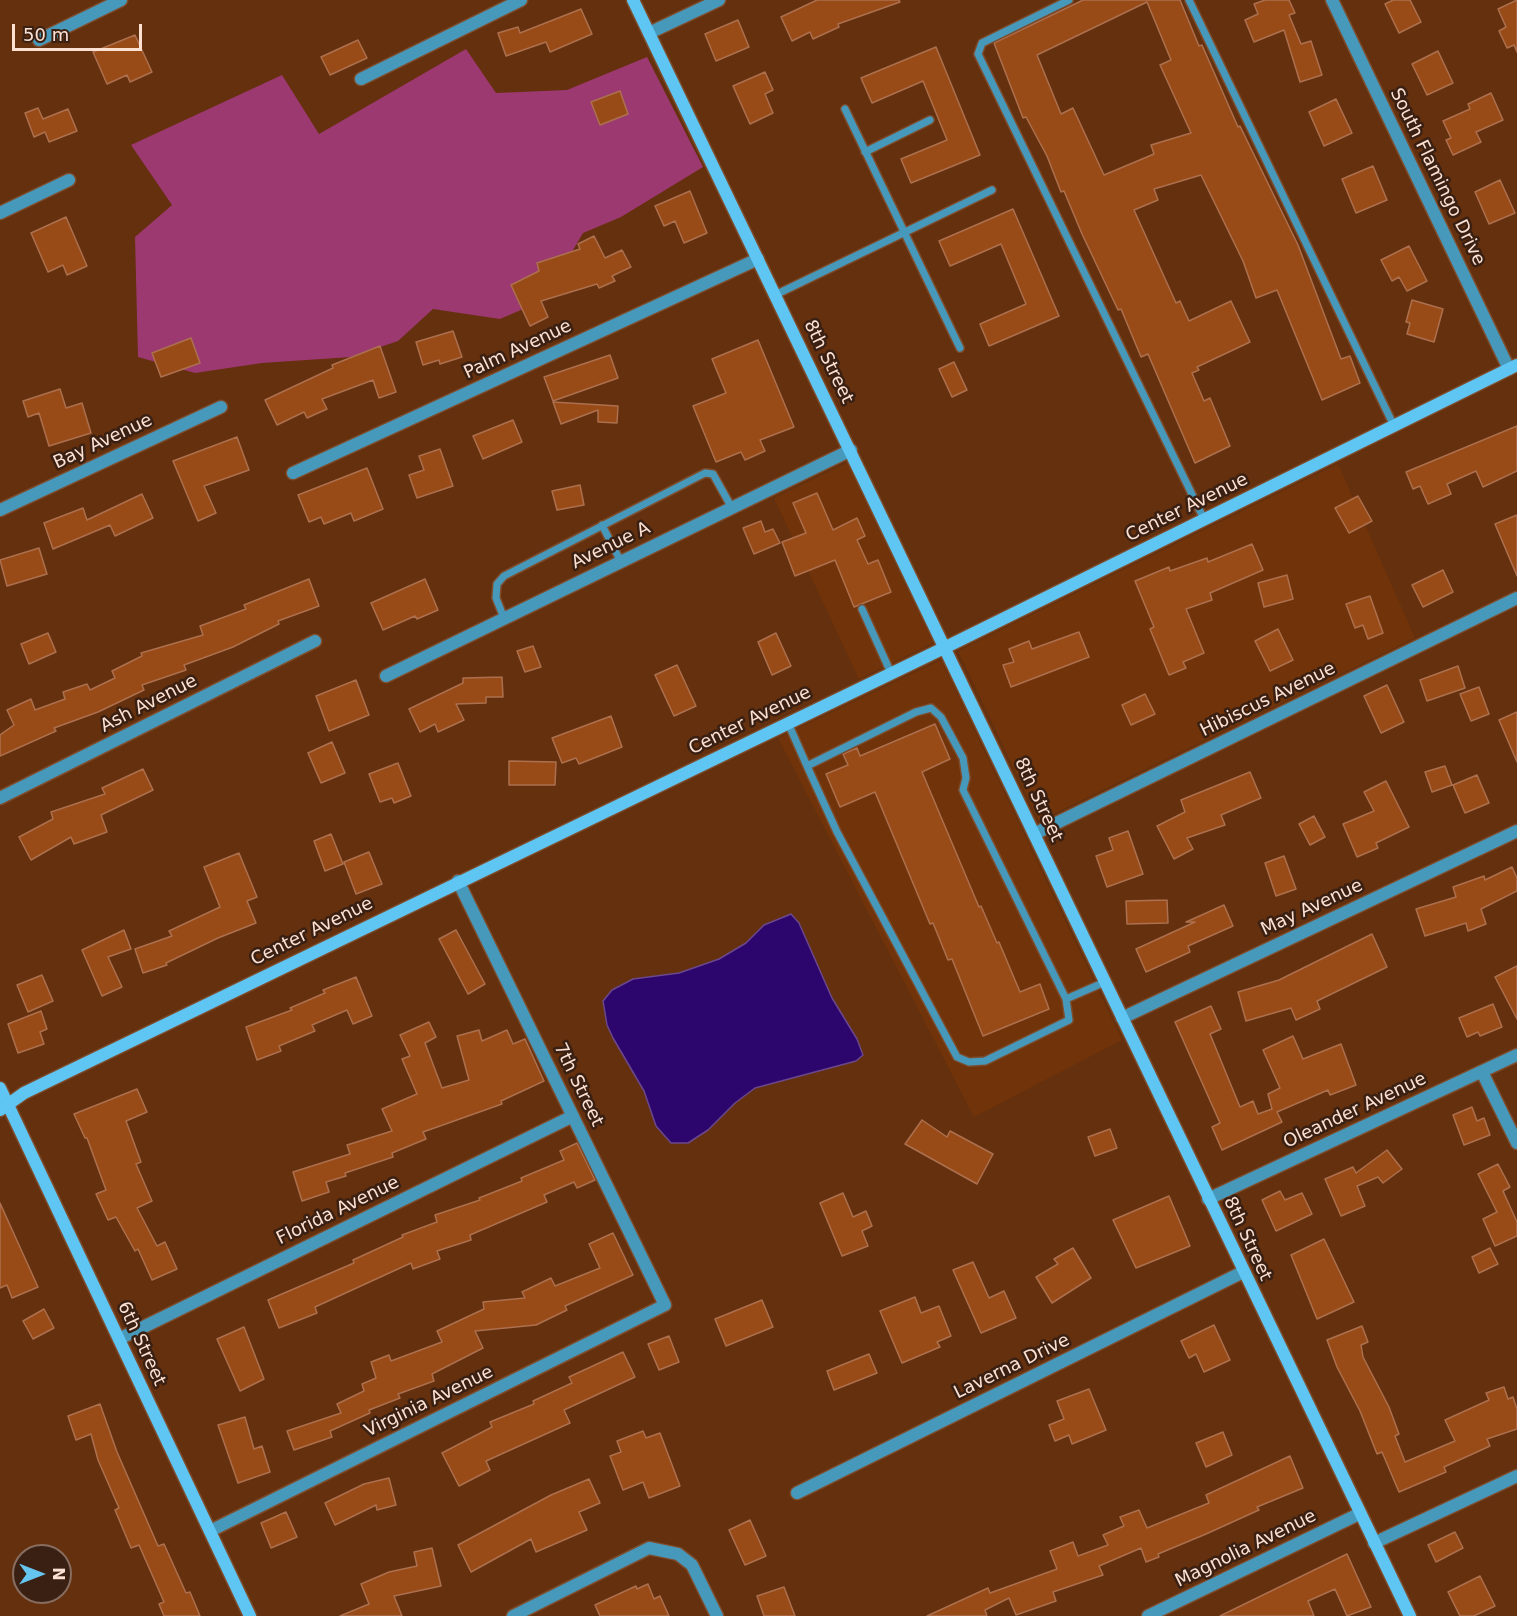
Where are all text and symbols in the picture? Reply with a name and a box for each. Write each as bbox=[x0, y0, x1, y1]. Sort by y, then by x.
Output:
scale bar bbox=[15, 12, 146, 50]
text: 50 m bbox=[23, 24, 69, 45]
street label: South Flamingo Drive bbox=[1385, 85, 1489, 269]
street label: Palm Avenue bbox=[461, 316, 575, 384]
street label: 8th Street bbox=[798, 317, 858, 407]
street label: Bay Avenue bbox=[50, 410, 156, 474]
street label: Center Avenue bbox=[1122, 469, 1252, 547]
street label: Avenue A bbox=[568, 518, 654, 574]
street label: Hibiscus Avenue bbox=[1197, 658, 1339, 742]
street label: Ash Avenue bbox=[97, 670, 201, 738]
street label: Center Avenue bbox=[685, 682, 815, 760]
street label: 8th Street bbox=[1009, 755, 1067, 845]
street label: May Avenue bbox=[1258, 875, 1366, 941]
street label: Center Avenue bbox=[247, 893, 377, 971]
street label: 7th Street bbox=[548, 1040, 608, 1130]
street label: Oleander Avenue bbox=[1280, 1068, 1430, 1154]
street label: Florida Avenue bbox=[273, 1172, 403, 1250]
street label: 8th Street bbox=[1218, 1194, 1276, 1284]
street label: 6th Street bbox=[112, 1299, 170, 1389]
street label: Laverna Drive bbox=[951, 1330, 1073, 1404]
street label: Virginia Avenue bbox=[361, 1362, 497, 1442]
street label: Magnolia Avenue bbox=[1172, 1506, 1320, 1592]
north arrow bbox=[12, 1544, 72, 1604]
text: N bbox=[49, 1567, 68, 1581]

